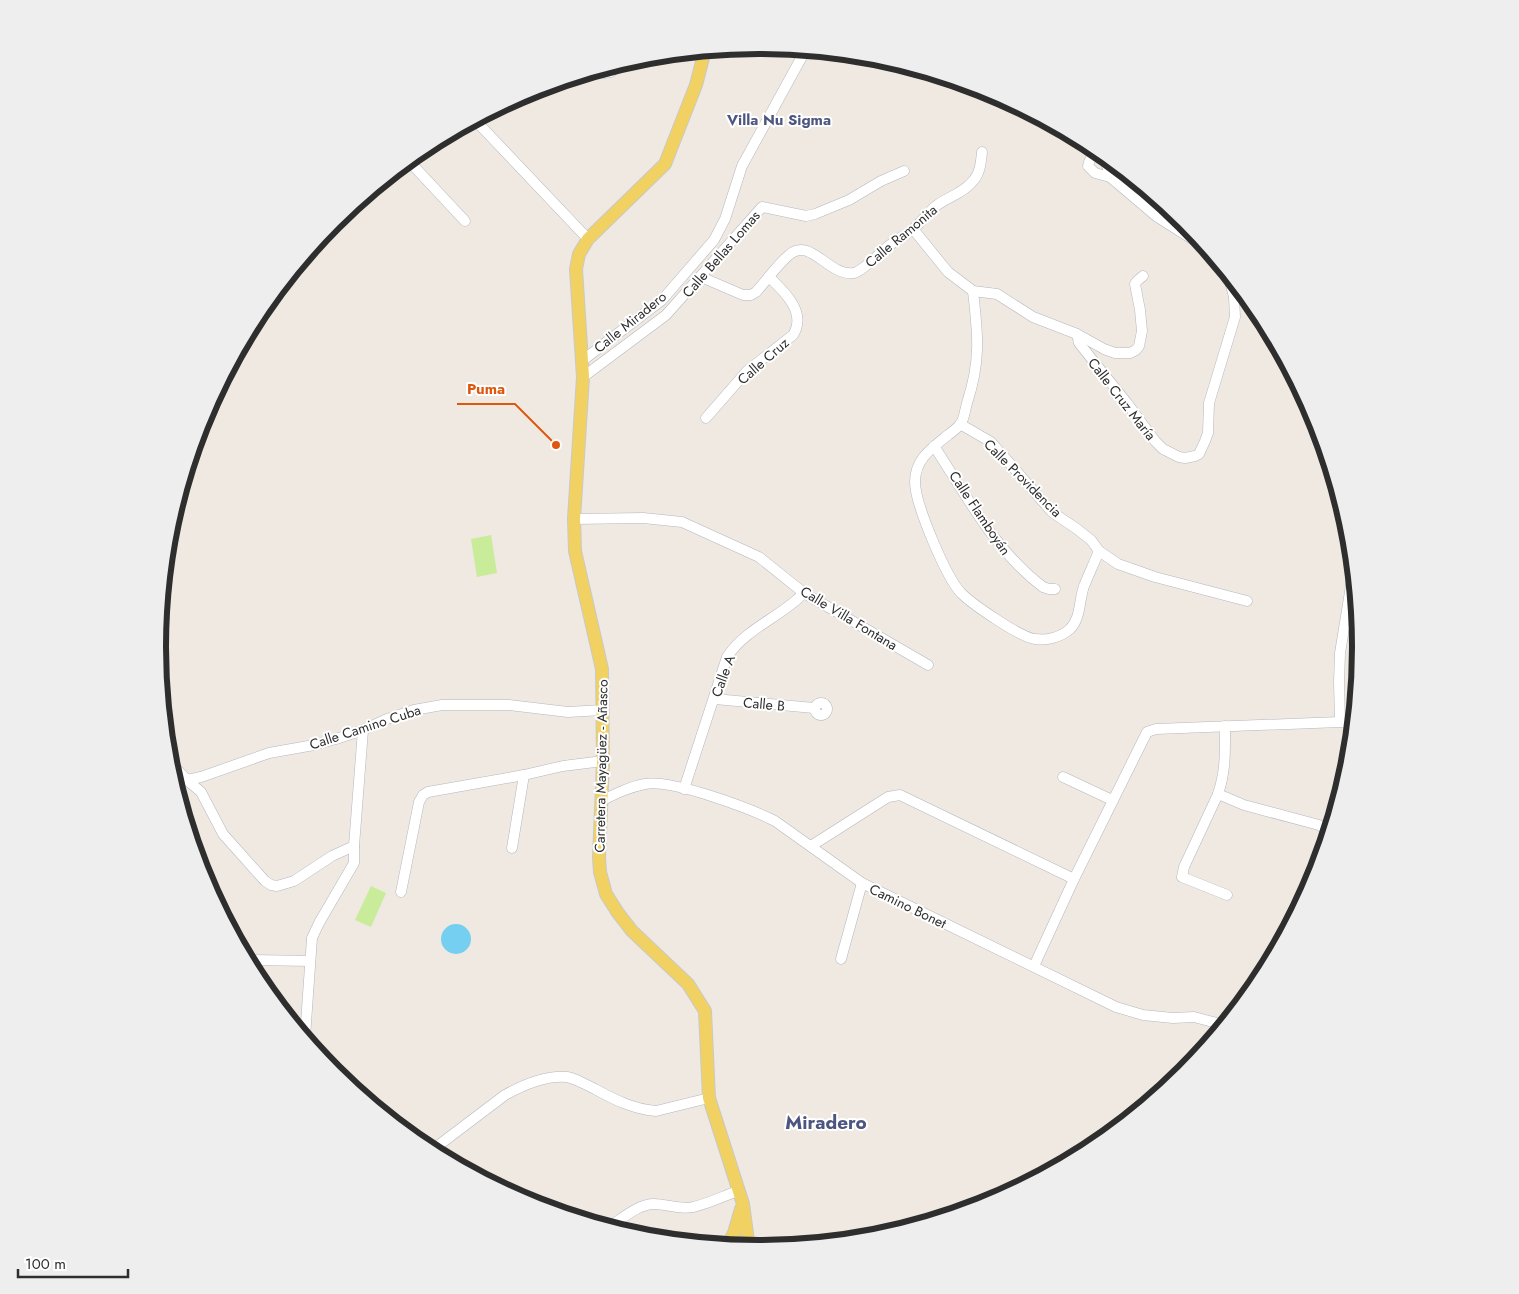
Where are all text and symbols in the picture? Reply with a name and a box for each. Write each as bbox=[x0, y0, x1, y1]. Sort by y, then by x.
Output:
district label: Villa Nu Sigma bbox=[726, 109, 831, 131]
street label: Calle Ramonita bbox=[861, 200, 941, 272]
street label: Calle Bellas Lomas bbox=[678, 206, 765, 302]
street label: Calle Miradero bbox=[589, 286, 671, 358]
street label: Calle Cruz bbox=[733, 333, 794, 389]
street label: Calle Cruz María bbox=[1083, 354, 1161, 444]
callout: Puma bbox=[457, 374, 515, 404]
text: Puma bbox=[467, 378, 505, 400]
street label: Calle Providencia bbox=[980, 435, 1066, 521]
street label: Calle Flamboyán bbox=[944, 467, 1016, 559]
street label: Calle Villa Fontana bbox=[797, 581, 901, 655]
street label: Calle A bbox=[706, 651, 740, 700]
street label: Carretera Mayagüez - Añasco bbox=[589, 679, 613, 853]
street label: Calle B bbox=[742, 692, 786, 716]
street label: Calle Camino Cuba bbox=[307, 700, 423, 754]
street label: Camino Bonet bbox=[866, 879, 950, 934]
district label: Miradero bbox=[785, 1109, 867, 1136]
scale bar bbox=[18, 1246, 128, 1278]
text: 100 m bbox=[25, 1253, 66, 1275]

